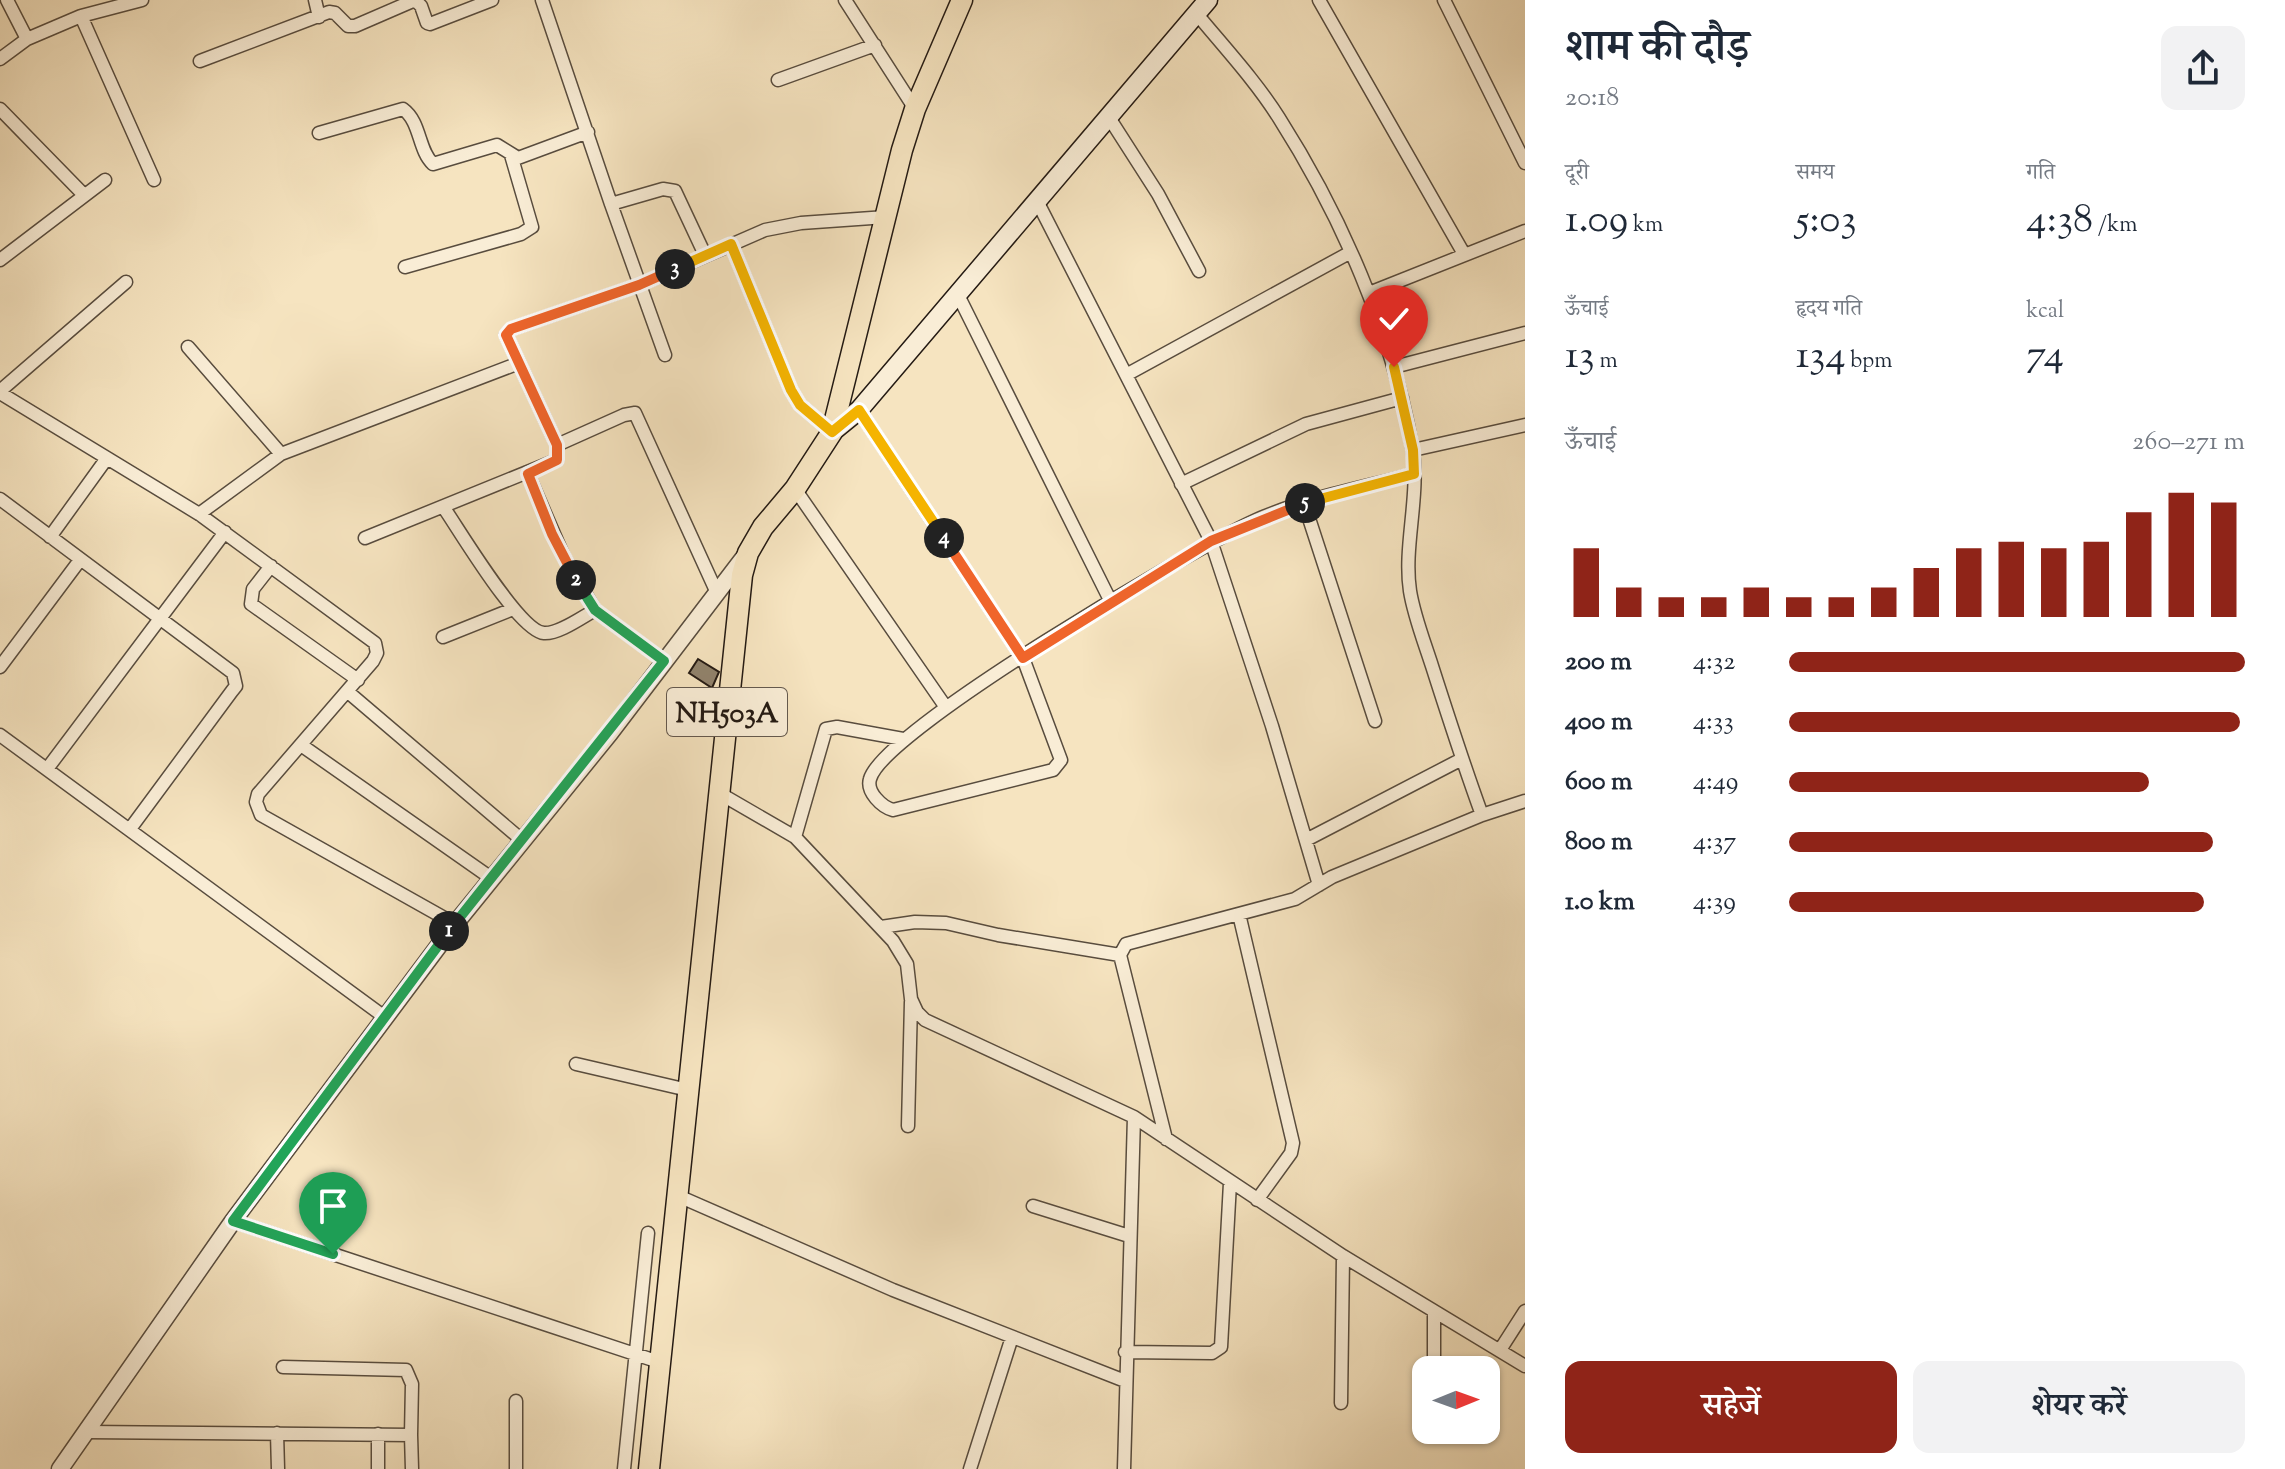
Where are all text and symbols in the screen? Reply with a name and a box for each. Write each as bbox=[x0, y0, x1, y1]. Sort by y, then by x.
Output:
text: शाम की दौड़ bbox=[1565, 18, 1749, 81]
button: share bbox=[2161, 26, 2245, 110]
text: 20:18 bbox=[1565, 80, 1619, 117]
text: दूरी bbox=[1565, 158, 1589, 190]
text: समय bbox=[1796, 158, 1834, 190]
text: गति bbox=[2026, 158, 2055, 190]
text: 1.09 bbox=[1565, 193, 1628, 250]
text: 5:03 bbox=[1796, 193, 1857, 250]
text: 4:38 bbox=[2026, 193, 2093, 250]
text: km bbox=[1628, 210, 1663, 242]
text: /km bbox=[2093, 210, 2138, 242]
pin: 3 bbox=[655, 249, 695, 289]
text: 3 bbox=[671, 253, 679, 285]
pin bbox=[1360, 285, 1428, 367]
text: ऊँचाई bbox=[1565, 294, 1608, 326]
text: हृदय गति bbox=[1796, 294, 1862, 326]
text: kcal bbox=[2026, 296, 2064, 328]
icon: check bbox=[1372, 297, 1416, 341]
text: 74 bbox=[2026, 328, 2064, 385]
text: 13 bbox=[1565, 329, 1595, 386]
text: 134 bbox=[1796, 329, 1846, 386]
text: m bbox=[1595, 346, 1618, 378]
text: bpm bbox=[1846, 346, 1892, 378]
text: ऊँचाई bbox=[1565, 424, 1616, 461]
text: 260–271 m bbox=[2132, 424, 2245, 461]
pin: 5 bbox=[1285, 483, 1325, 523]
text: 5 bbox=[1301, 487, 1309, 519]
pin: 4 bbox=[924, 518, 964, 558]
text: 4 bbox=[938, 522, 950, 554]
pin: 2 bbox=[556, 560, 596, 600]
text: 2 bbox=[571, 564, 581, 596]
text: 200 m bbox=[1565, 644, 1632, 681]
text: 4:32 bbox=[1693, 644, 1736, 681]
road number: NH503A bbox=[667, 688, 787, 736]
text: 400 m bbox=[1565, 704, 1632, 741]
text: 4:33 bbox=[1693, 704, 1734, 741]
text: 600 m bbox=[1565, 764, 1632, 801]
text: 4:49 bbox=[1693, 764, 1738, 801]
text: 800 m bbox=[1565, 824, 1633, 861]
text: 4:37 bbox=[1693, 824, 1736, 861]
text: 1.0 km bbox=[1565, 884, 1635, 921]
text: 4:39 bbox=[1693, 884, 1736, 921]
pin: 1 bbox=[429, 911, 469, 951]
text: 1 bbox=[445, 915, 453, 947]
pin bbox=[299, 1172, 367, 1254]
icon: arrive bbox=[311, 1184, 355, 1228]
north arrow bbox=[1412, 1356, 1500, 1444]
map controls bbox=[1412, 1356, 1500, 1444]
button: सहेजें bbox=[1565, 1361, 1897, 1453]
button: शेयर करें bbox=[1913, 1361, 2245, 1453]

